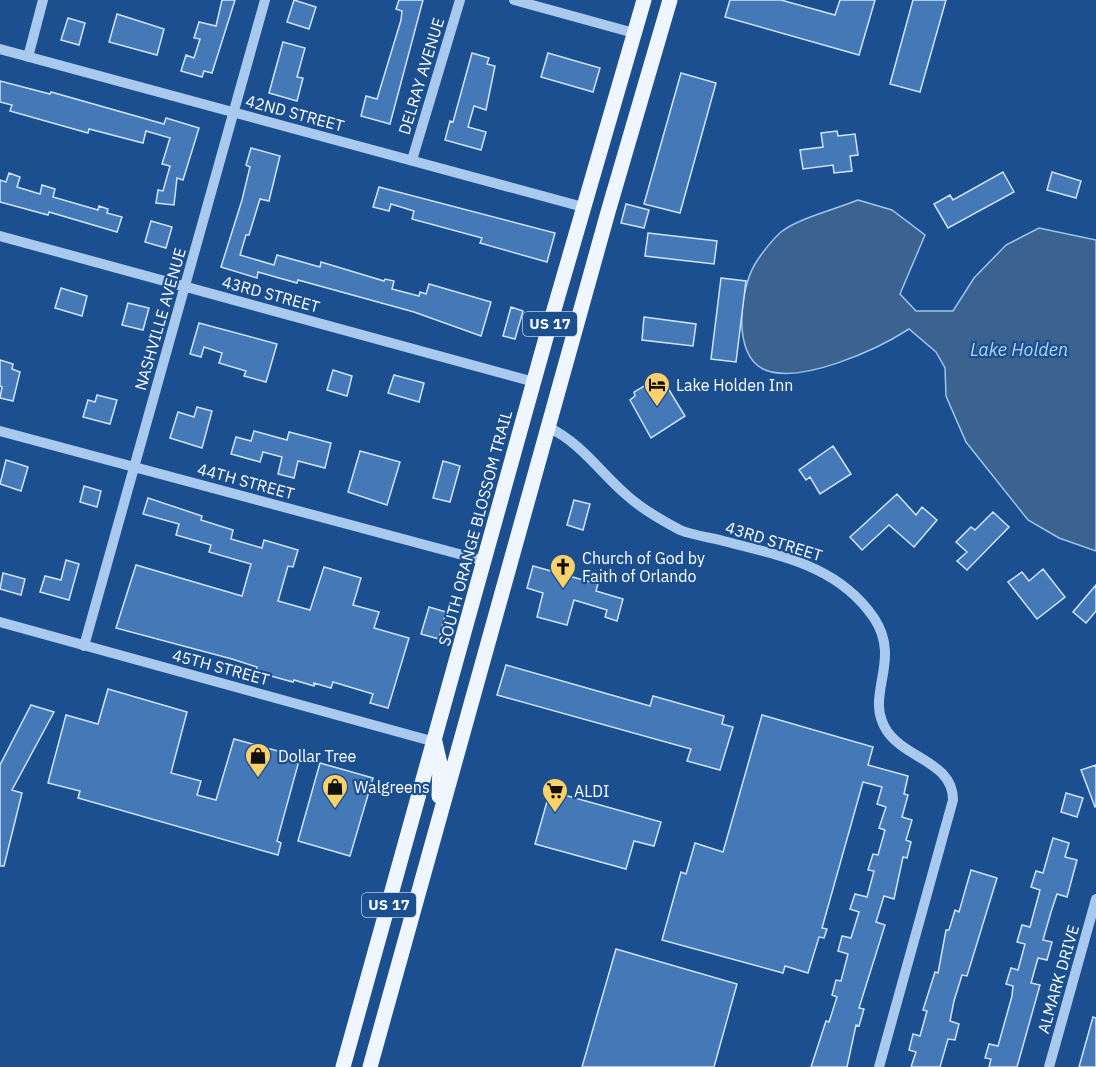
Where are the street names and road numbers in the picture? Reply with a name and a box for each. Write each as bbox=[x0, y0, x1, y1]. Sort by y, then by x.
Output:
street label: DELRAY AVENUE bbox=[394, 15, 448, 137]
street label: 42ND STREET bbox=[243, 90, 347, 136]
street label: NASHVILLE AVENUE bbox=[130, 245, 190, 393]
street label: 43RD STREET bbox=[220, 271, 322, 317]
road number: US 17 bbox=[523, 312, 577, 336]
street label: SOUTH ORANGE BLOSSOM TRAIL bbox=[434, 408, 516, 648]
street label: 44TH STREET bbox=[195, 458, 297, 504]
street label: 43RD STREET bbox=[723, 517, 825, 565]
street label: 45TH STREET bbox=[170, 644, 272, 690]
road number: US 17 bbox=[362, 893, 416, 917]
street label: ALMARK DRIVE bbox=[1033, 922, 1083, 1036]

